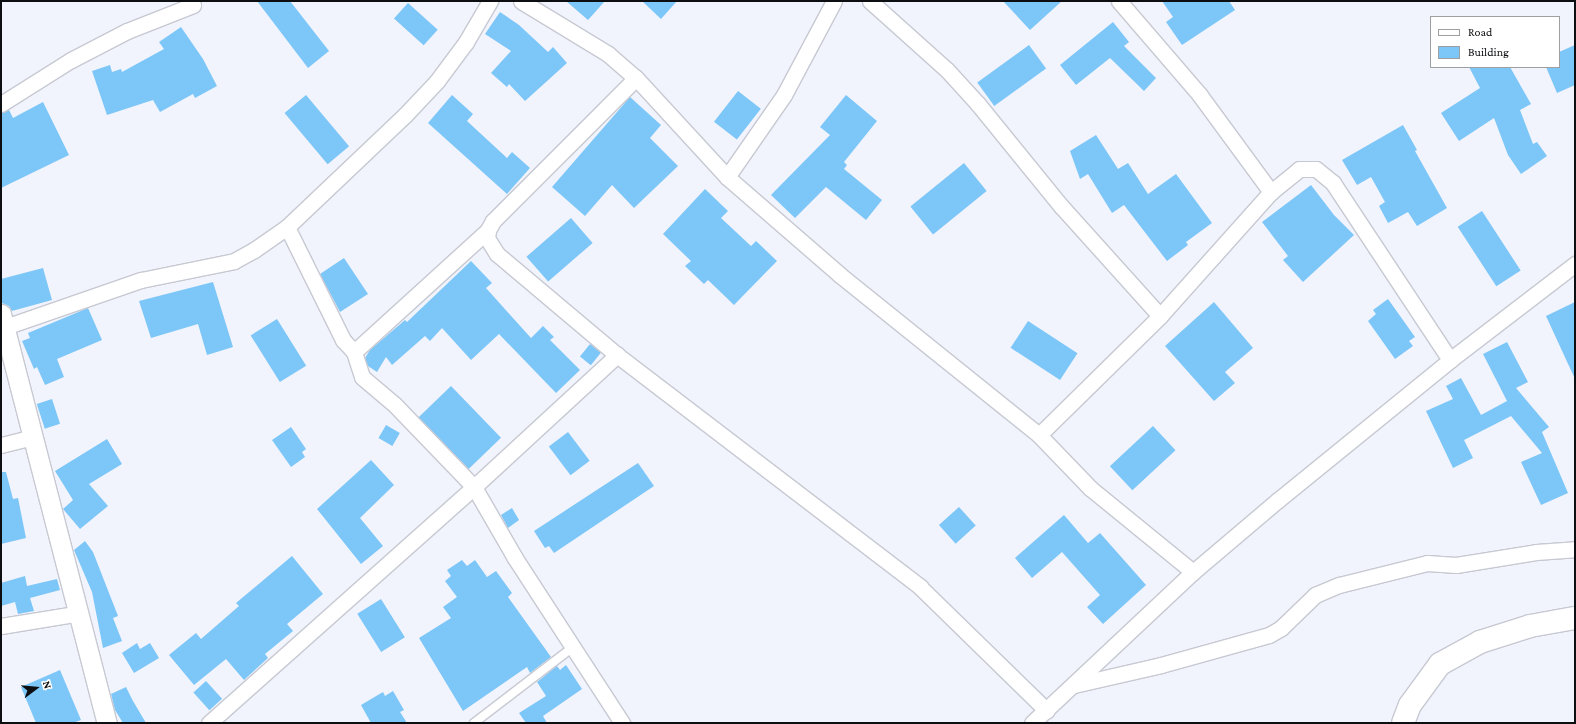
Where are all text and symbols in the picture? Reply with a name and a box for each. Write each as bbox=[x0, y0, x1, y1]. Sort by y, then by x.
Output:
legend bbox=[1430, 16, 1560, 68]
text: Road bbox=[1468, 25, 1492, 39]
text: Building bbox=[1468, 45, 1509, 59]
north arrow bbox=[16, 668, 56, 708]
text: N bbox=[41, 679, 54, 690]

